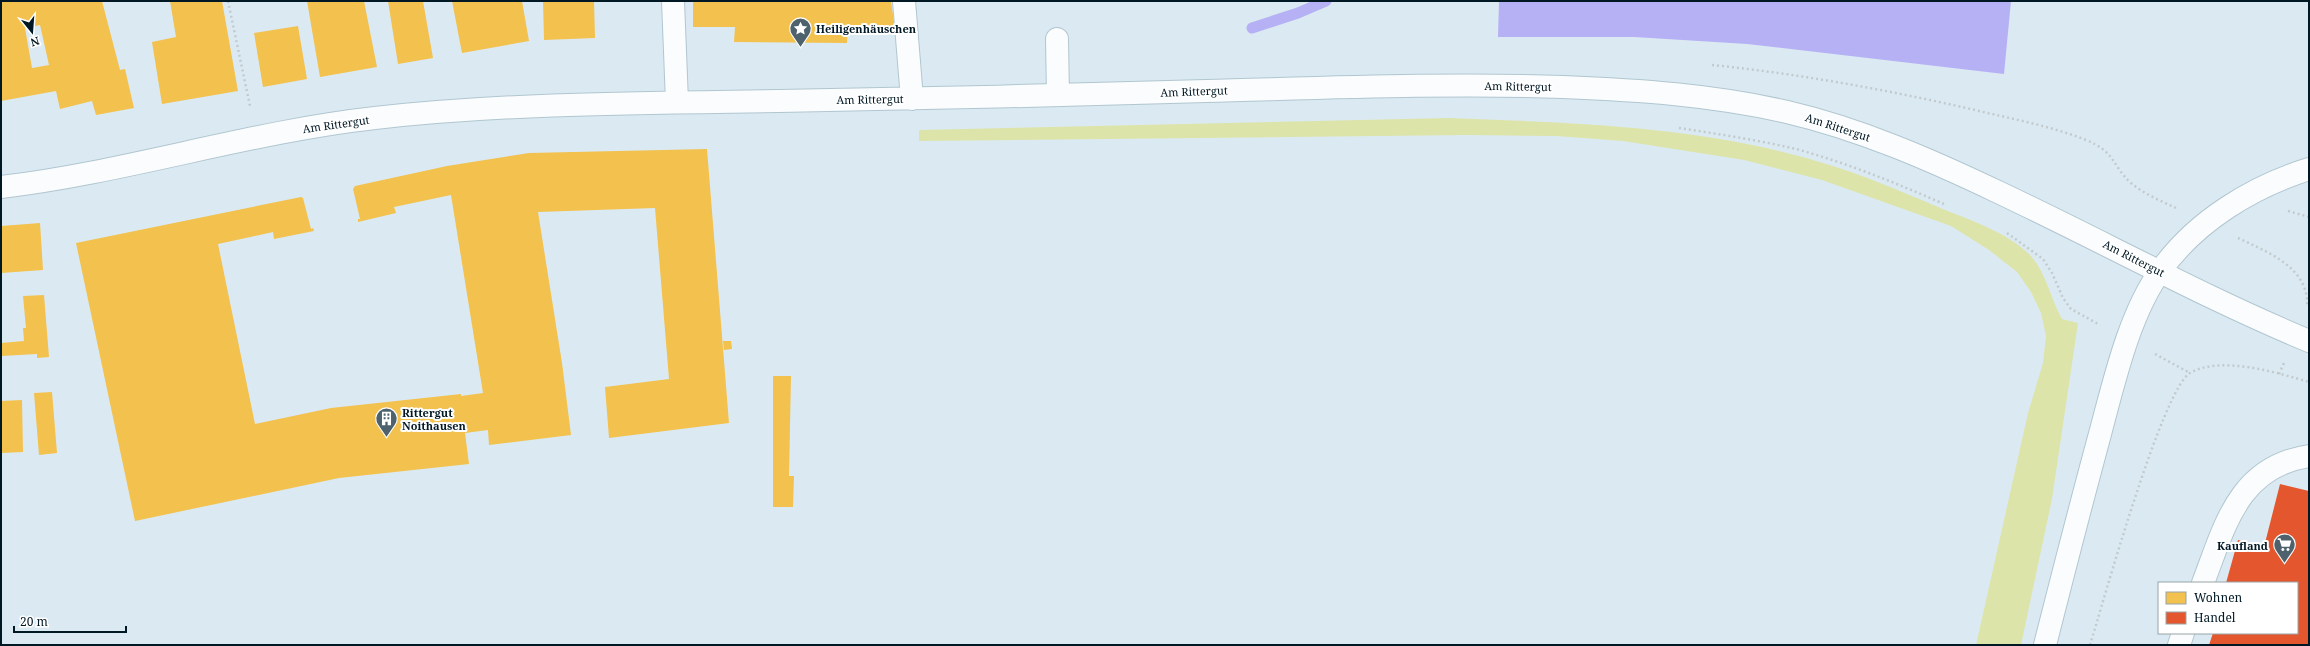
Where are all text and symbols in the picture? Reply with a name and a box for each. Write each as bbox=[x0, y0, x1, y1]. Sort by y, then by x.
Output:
north arrow bbox=[12, 12, 52, 52]
place icon: Heiligenhäuschen bbox=[787, 15, 813, 48]
place label: Heiligenhäuschen bbox=[816, 21, 917, 36]
text: N bbox=[28, 34, 41, 51]
street label: Am Rittergut bbox=[1484, 78, 1552, 94]
street label: Am Rittergut bbox=[1160, 82, 1228, 100]
street label: Am Rittergut bbox=[836, 91, 904, 107]
street label: Am Rittergut bbox=[1804, 109, 1872, 145]
street label: Am Rittergut bbox=[302, 112, 371, 136]
street label: Am Rittergut bbox=[2101, 236, 2168, 280]
building icon: Rittergut Noithausen bbox=[373, 405, 399, 438]
place label: Rittergut Noithausen bbox=[402, 405, 467, 433]
supermarket icon: Kaufland bbox=[2271, 532, 2297, 565]
place label: Kaufland bbox=[2217, 538, 2268, 553]
legend bbox=[2158, 582, 2298, 634]
text: Wohnen bbox=[2194, 589, 2243, 606]
scale bar bbox=[14, 608, 126, 634]
text: Handel bbox=[2194, 609, 2236, 626]
text: 20 m bbox=[20, 613, 48, 630]

